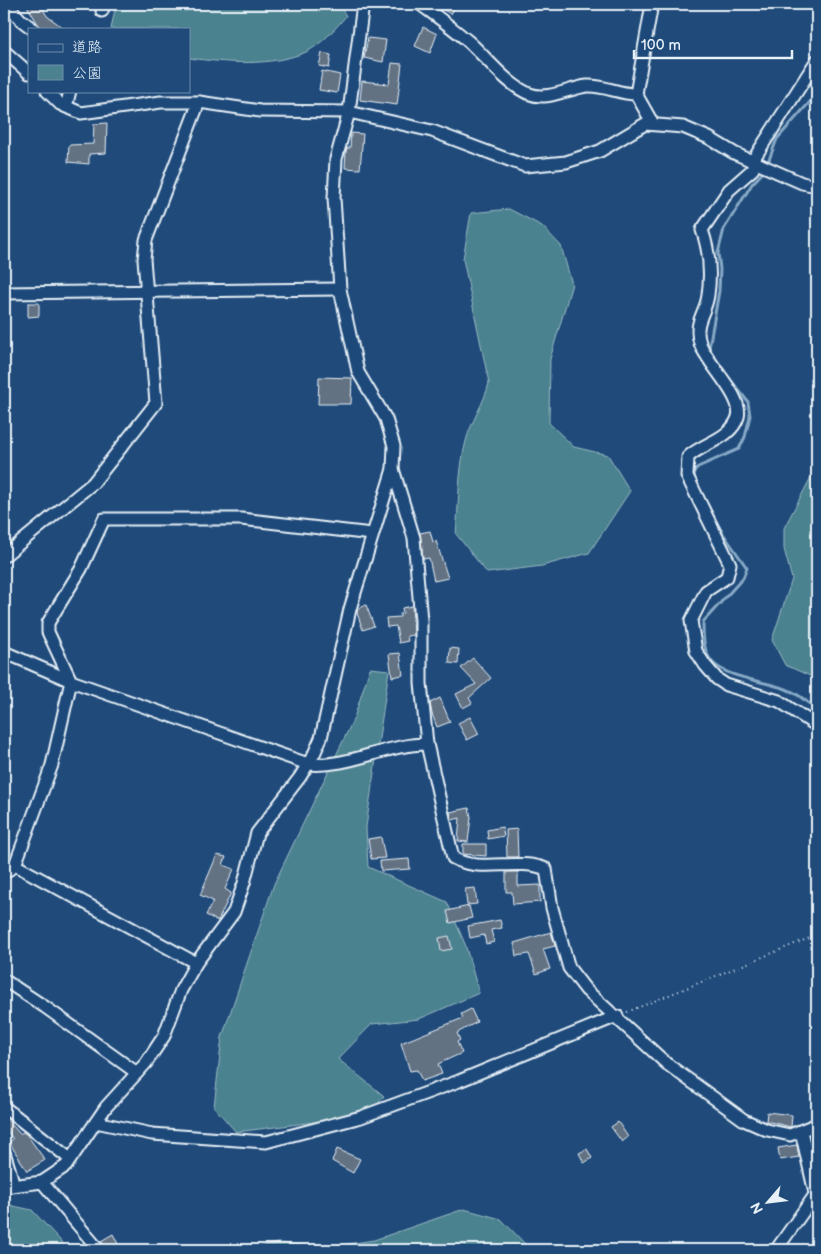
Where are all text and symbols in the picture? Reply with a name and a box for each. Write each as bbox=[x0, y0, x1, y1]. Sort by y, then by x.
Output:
legend bbox=[28, 28, 190, 92]
scale bar bbox=[634, 28, 791, 60]
text: 100 m bbox=[641, 36, 681, 55]
text: 道路 bbox=[72, 38, 102, 57]
text: 公園 bbox=[72, 64, 102, 83]
north arrow bbox=[744, 1176, 794, 1226]
text: N bbox=[747, 1199, 767, 1217]

